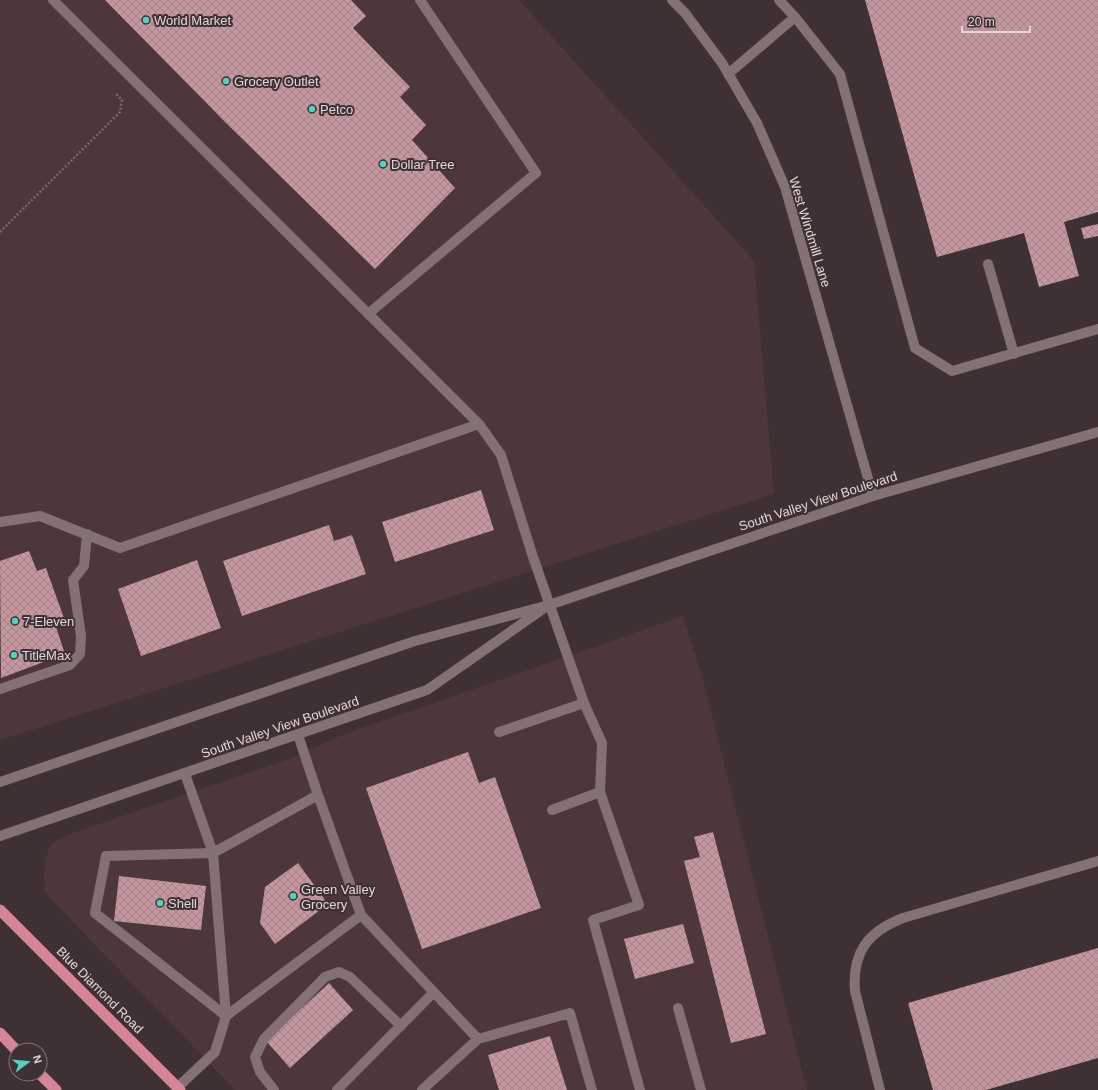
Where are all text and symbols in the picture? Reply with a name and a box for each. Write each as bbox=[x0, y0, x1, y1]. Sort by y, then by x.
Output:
scale bar bbox=[962, 8, 1030, 34]
place label: World Market bbox=[154, 13, 231, 28]
marker: World Market bbox=[141, 15, 151, 25]
text: 20 m bbox=[968, 15, 995, 29]
place label: Grocery Outlet bbox=[234, 74, 319, 89]
marker: Grocery Outlet bbox=[221, 76, 231, 86]
place label: Petco bbox=[320, 102, 353, 117]
marker: Petco bbox=[307, 104, 317, 114]
place label: Dollar Tree bbox=[391, 157, 455, 172]
marker: Dollar Tree bbox=[378, 159, 388, 169]
street label: West Windmill Lane bbox=[786, 175, 834, 289]
street label: South Valley View Boulevard bbox=[737, 468, 899, 534]
place label: 7-Eleven bbox=[23, 614, 74, 629]
marker: 7-Eleven bbox=[10, 616, 20, 626]
place label: TitleMax bbox=[22, 648, 71, 663]
marker: TitleMax bbox=[9, 650, 19, 660]
street label: South Valley View Boulevard bbox=[199, 693, 361, 761]
place label: Green Valley Grocery bbox=[301, 882, 376, 912]
marker: Green Valley Grocery bbox=[288, 891, 298, 901]
place label: Shell bbox=[168, 896, 197, 911]
marker: Shell bbox=[155, 898, 165, 908]
street label: Blue Diamond Road bbox=[54, 944, 146, 1036]
north arrow bbox=[8, 1042, 48, 1082]
text: N bbox=[31, 1054, 44, 1065]

